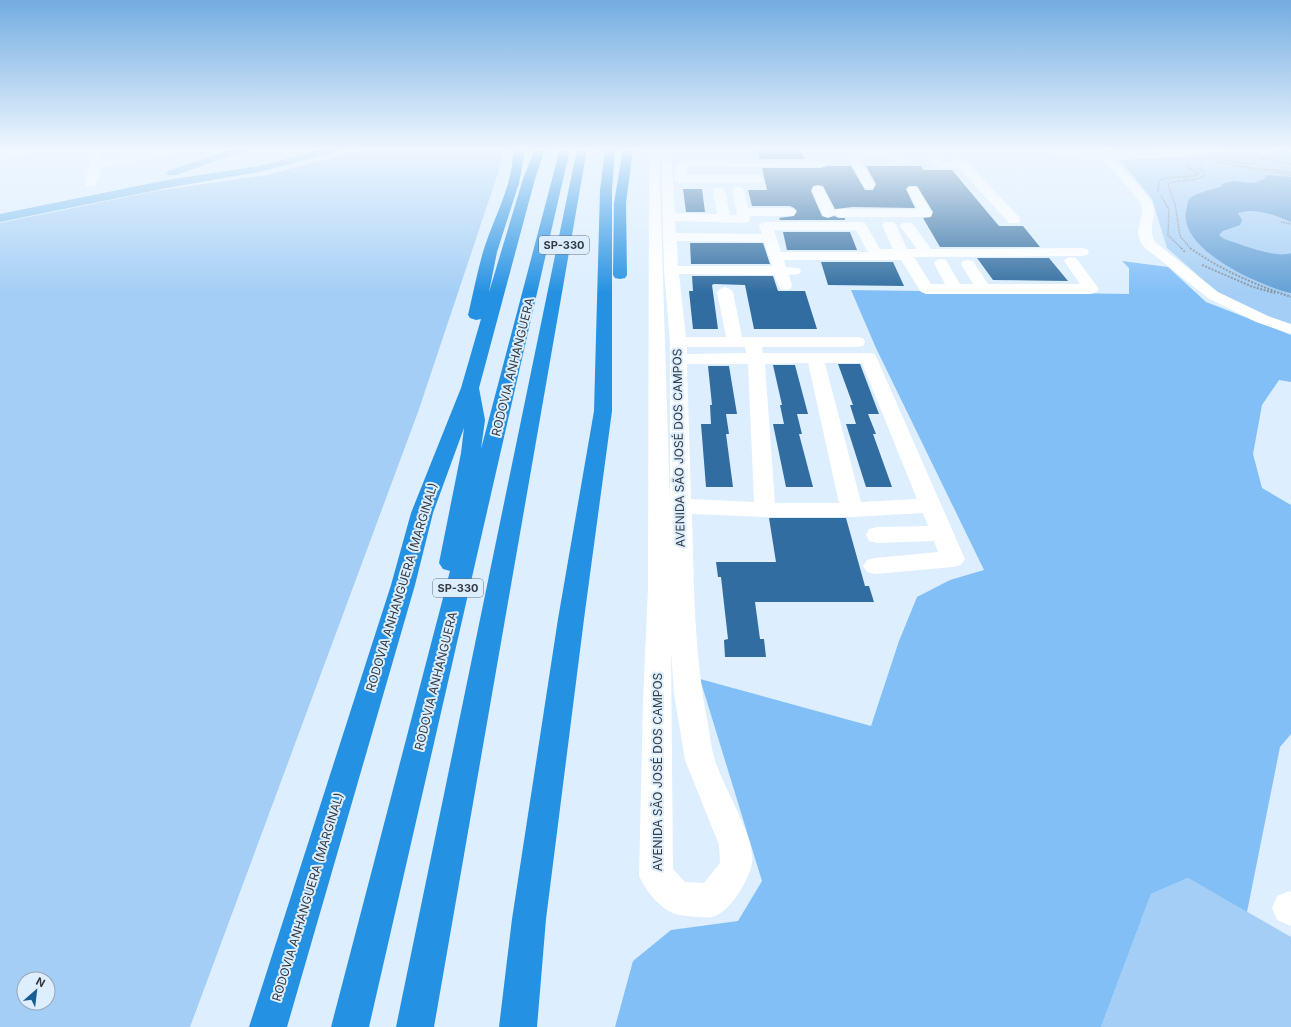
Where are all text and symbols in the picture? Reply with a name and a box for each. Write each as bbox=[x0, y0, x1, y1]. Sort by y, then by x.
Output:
road number: SP-330 bbox=[539, 236, 589, 254]
street label: RODOVIA ANHANGUERA bbox=[488, 296, 537, 438]
street label: AVENIDA SÃO JOSÉ DOS CAMPOS bbox=[669, 348, 688, 547]
street label: RODOVIA ANHANGUERA (MARGINAL) bbox=[363, 481, 441, 693]
road number: SP-330 bbox=[433, 579, 483, 597]
street label: RODOVIA ANHANGUERA bbox=[412, 610, 460, 752]
street label: AVENIDA SÃO JOSÉ DOS CAMPOS bbox=[650, 672, 665, 871]
street label: RODOVIA ANHANGUERA (MARGINAL) bbox=[269, 791, 346, 1003]
north arrow bbox=[16, 971, 56, 1011]
text: N bbox=[34, 974, 48, 990]

